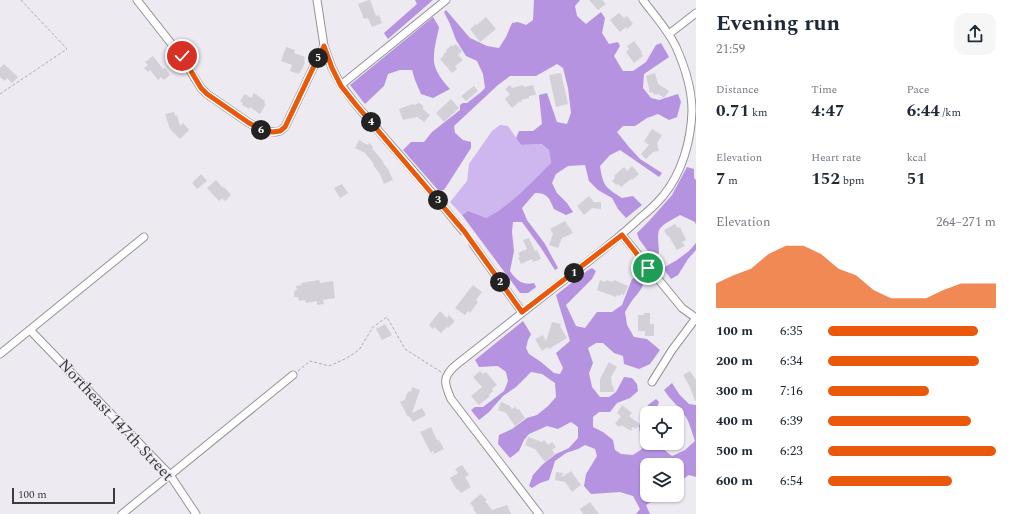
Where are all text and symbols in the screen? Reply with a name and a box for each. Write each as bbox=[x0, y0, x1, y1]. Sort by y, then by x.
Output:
text: Evening run bbox=[716, 7, 840, 40]
button: share bbox=[954, 13, 996, 55]
pin bbox=[165, 39, 199, 73]
text: 21:59 bbox=[716, 39, 745, 59]
icon: check bbox=[171, 45, 193, 67]
pin: 5 bbox=[308, 48, 328, 68]
text: 5 bbox=[315, 49, 321, 66]
text: Distance bbox=[716, 81, 759, 98]
text: Time bbox=[811, 81, 837, 98]
text: Pace bbox=[907, 81, 929, 98]
text: 0.71 bbox=[716, 98, 749, 124]
text: 4:47 bbox=[811, 98, 845, 124]
text: 6:44 bbox=[907, 98, 940, 124]
text: km bbox=[749, 104, 768, 121]
text: /km bbox=[940, 104, 961, 121]
pin: 4 bbox=[361, 112, 381, 132]
text: 4 bbox=[368, 113, 374, 130]
pin: 6 bbox=[251, 120, 271, 140]
text: 6 bbox=[258, 121, 264, 138]
text: Elevation bbox=[716, 149, 762, 166]
text: Heart rate bbox=[811, 149, 861, 166]
text: kcal bbox=[907, 149, 926, 166]
text: 7 bbox=[716, 166, 726, 192]
text: 152 bbox=[811, 166, 840, 192]
text: 51 bbox=[907, 166, 926, 192]
text: m bbox=[726, 172, 738, 189]
text: bpm bbox=[840, 172, 865, 189]
pin: 3 bbox=[428, 190, 448, 210]
text: 3 bbox=[435, 191, 441, 208]
text: Elevation bbox=[716, 212, 770, 232]
text: 264–271 m bbox=[936, 212, 996, 232]
pin bbox=[631, 251, 665, 285]
icon: arrive bbox=[637, 257, 659, 279]
pin: 1 bbox=[564, 263, 584, 283]
text: 1 bbox=[571, 264, 577, 281]
pin: 2 bbox=[490, 272, 510, 292]
text: 2 bbox=[497, 273, 503, 290]
text: 100 m bbox=[716, 321, 753, 341]
text: 6:35 bbox=[780, 321, 803, 341]
text: 200 m bbox=[716, 351, 753, 371]
text: 6:34 bbox=[780, 351, 803, 371]
street label: Northeast 147th Street bbox=[53, 353, 179, 487]
text: 300 m bbox=[716, 381, 753, 401]
text: 7:16 bbox=[780, 381, 803, 401]
map controls bbox=[640, 406, 684, 502]
button: locate bbox=[640, 406, 684, 450]
text: 400 m bbox=[716, 411, 753, 431]
text: 6:39 bbox=[780, 411, 803, 431]
text: 500 m bbox=[716, 441, 753, 461]
text: 6:23 bbox=[780, 441, 803, 461]
button: layers bbox=[640, 458, 684, 502]
text: 600 m bbox=[716, 471, 753, 491]
text: 6:54 bbox=[780, 471, 803, 491]
scale bar bbox=[12, 486, 115, 505]
text: 100 m bbox=[18, 486, 47, 503]

